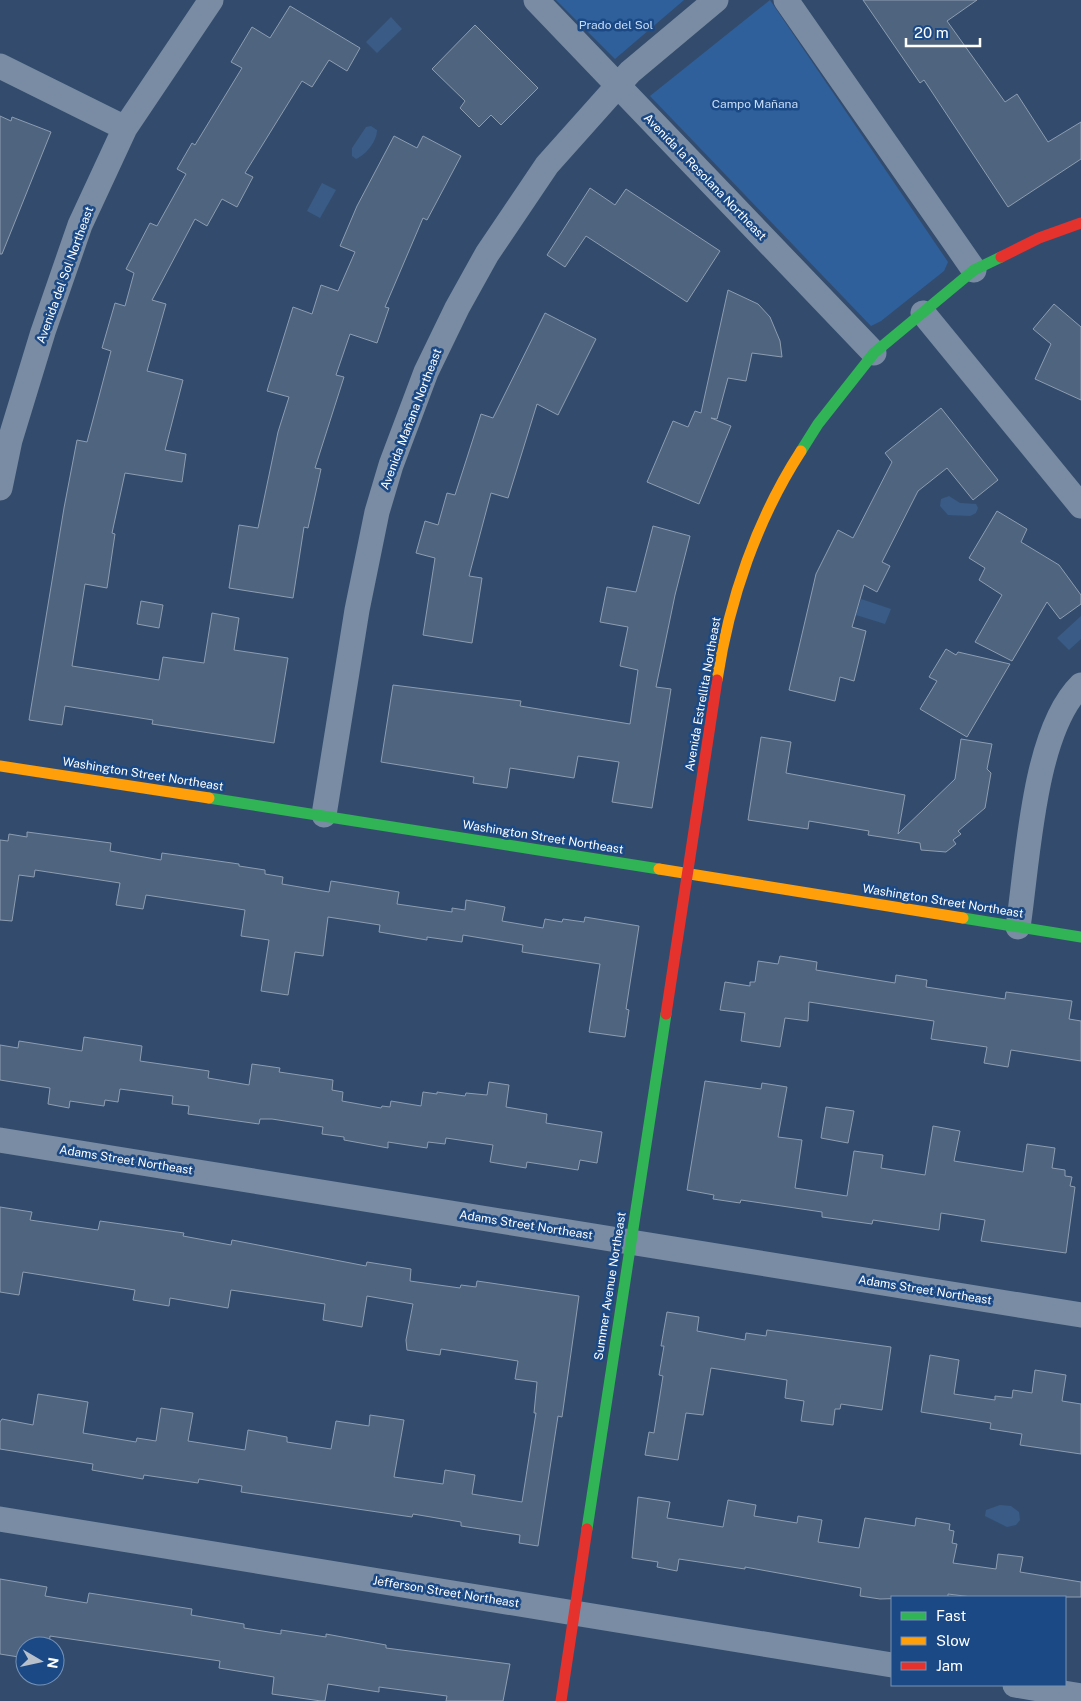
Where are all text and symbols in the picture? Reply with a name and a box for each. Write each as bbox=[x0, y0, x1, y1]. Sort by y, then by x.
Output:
scale bar bbox=[906, 15, 980, 47]
park label: Prado del Sol bbox=[579, 18, 654, 32]
text: 20 m bbox=[914, 24, 949, 41]
park label: Campo Mañana bbox=[712, 97, 798, 111]
street label: Avenida la Resolana Northeast bbox=[641, 111, 769, 243]
street label: Avenida del Sol Northeast bbox=[34, 204, 96, 345]
street label: Avenida Mañana Northeast bbox=[378, 346, 445, 492]
street label: Avenida Estrellita Northeast bbox=[683, 615, 724, 772]
street label: Washington Street Northeast bbox=[61, 754, 225, 794]
street label: Washington Street Northeast bbox=[461, 817, 625, 857]
street label: Washington Street Northeast bbox=[861, 881, 1025, 921]
street label: Adams Street Northeast bbox=[58, 1143, 194, 1178]
street label: Adams Street Northeast bbox=[458, 1208, 594, 1243]
street label: Summer Avenue Northeast bbox=[591, 1210, 629, 1361]
street label: Adams Street Northeast bbox=[857, 1273, 993, 1308]
street label: Jefferson Street Northeast bbox=[372, 1573, 521, 1611]
legend bbox=[891, 1596, 1066, 1686]
text: Fast bbox=[936, 1607, 966, 1624]
text: Slow bbox=[936, 1632, 971, 1649]
north arrow bbox=[15, 1636, 65, 1686]
text: N bbox=[44, 1656, 62, 1670]
text: Jam bbox=[936, 1657, 963, 1674]

